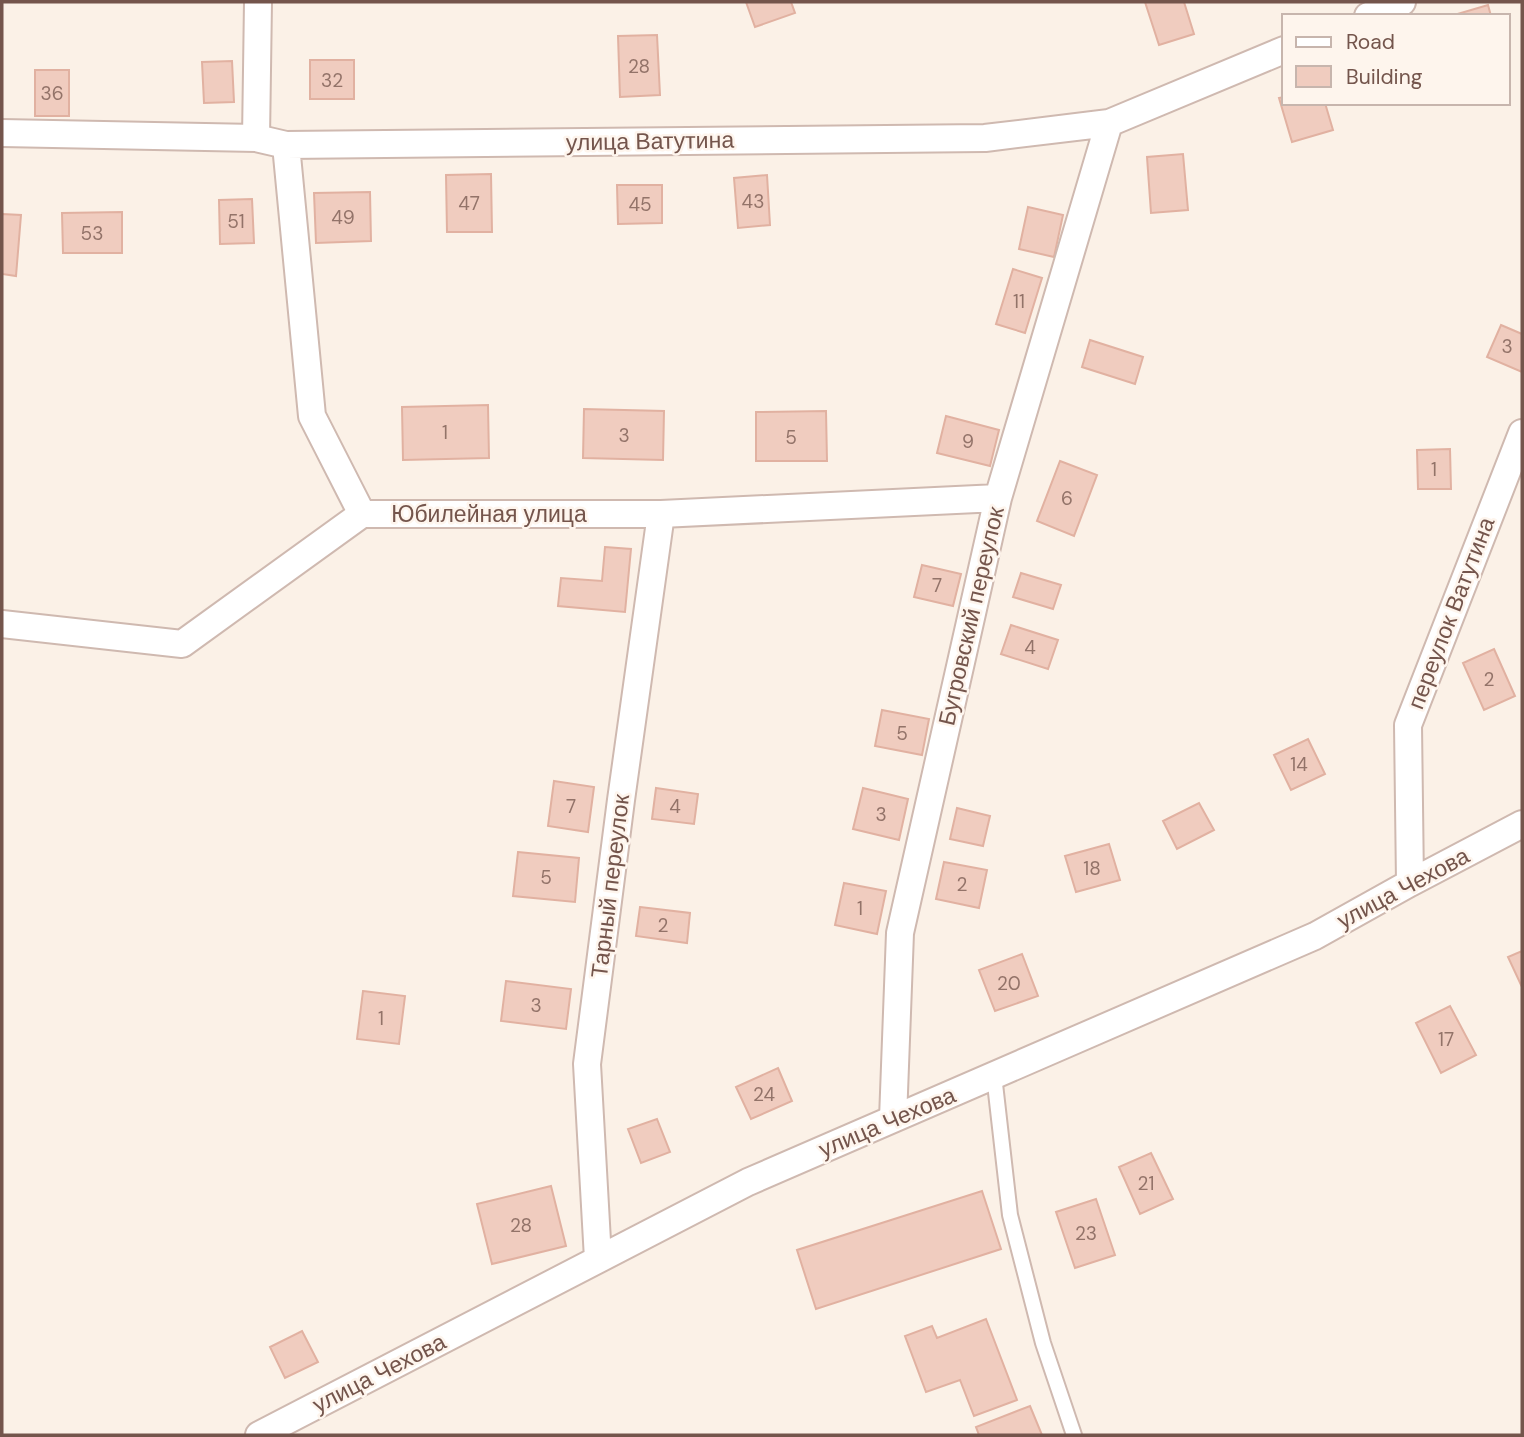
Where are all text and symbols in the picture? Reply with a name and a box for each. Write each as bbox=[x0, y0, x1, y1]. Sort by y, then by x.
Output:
legend bbox=[1282, 14, 1510, 105]
text: Road bbox=[1346, 28, 1395, 56]
house number: 28 bbox=[628, 54, 650, 79]
text: Building bbox=[1346, 63, 1423, 91]
house number: 32 bbox=[321, 68, 343, 93]
house number: 36 bbox=[40, 81, 64, 106]
street label: улица Ватутина bbox=[566, 125, 735, 157]
house number: 43 bbox=[742, 189, 764, 214]
house number: 47 bbox=[458, 191, 480, 216]
house number: 45 bbox=[628, 192, 652, 217]
house number: 49 bbox=[331, 205, 355, 230]
house number: 51 bbox=[227, 209, 245, 234]
house number: 53 bbox=[81, 221, 103, 246]
house number: 11 bbox=[1013, 289, 1025, 314]
house number: 3 bbox=[1501, 334, 1513, 359]
house number: 1 bbox=[442, 420, 448, 445]
house number: 3 bbox=[618, 423, 630, 448]
house number: 5 bbox=[785, 425, 797, 450]
house number: 9 bbox=[962, 429, 974, 454]
house number: 1 bbox=[1431, 457, 1437, 482]
house number: 6 bbox=[1061, 486, 1073, 511]
street label: Юбилейная улица bbox=[391, 499, 587, 529]
street label: Бугровский переулок bbox=[931, 503, 1011, 728]
street label: переулок Ватутина bbox=[1401, 513, 1501, 713]
house number: 7 bbox=[932, 573, 942, 598]
house number: 4 bbox=[1024, 635, 1036, 660]
house number: 2 bbox=[1484, 667, 1495, 692]
house number: 5 bbox=[896, 721, 908, 746]
house number: 14 bbox=[1290, 752, 1308, 777]
street label: Тарный переулок bbox=[584, 791, 636, 980]
house number: 7 bbox=[566, 794, 576, 819]
house number: 4 bbox=[669, 794, 681, 819]
house number: 3 bbox=[875, 802, 887, 827]
street label: улица Чехова bbox=[1332, 840, 1475, 935]
house number: 18 bbox=[1083, 856, 1101, 881]
house number: 5 bbox=[540, 865, 552, 890]
house number: 2 bbox=[957, 872, 968, 897]
house number: 1 bbox=[857, 896, 863, 921]
house number: 2 bbox=[658, 913, 669, 938]
house number: 20 bbox=[997, 971, 1021, 996]
house number: 3 bbox=[530, 993, 542, 1018]
house number: 1 bbox=[378, 1006, 384, 1031]
house number: 17 bbox=[1438, 1027, 1454, 1052]
street label: улица Чехова bbox=[814, 1080, 960, 1164]
house number: 24 bbox=[753, 1082, 775, 1107]
house number: 21 bbox=[1138, 1171, 1154, 1196]
house number: 28 bbox=[510, 1213, 532, 1238]
house number: 23 bbox=[1075, 1221, 1097, 1246]
street label: улица Чехова bbox=[307, 1326, 451, 1419]

